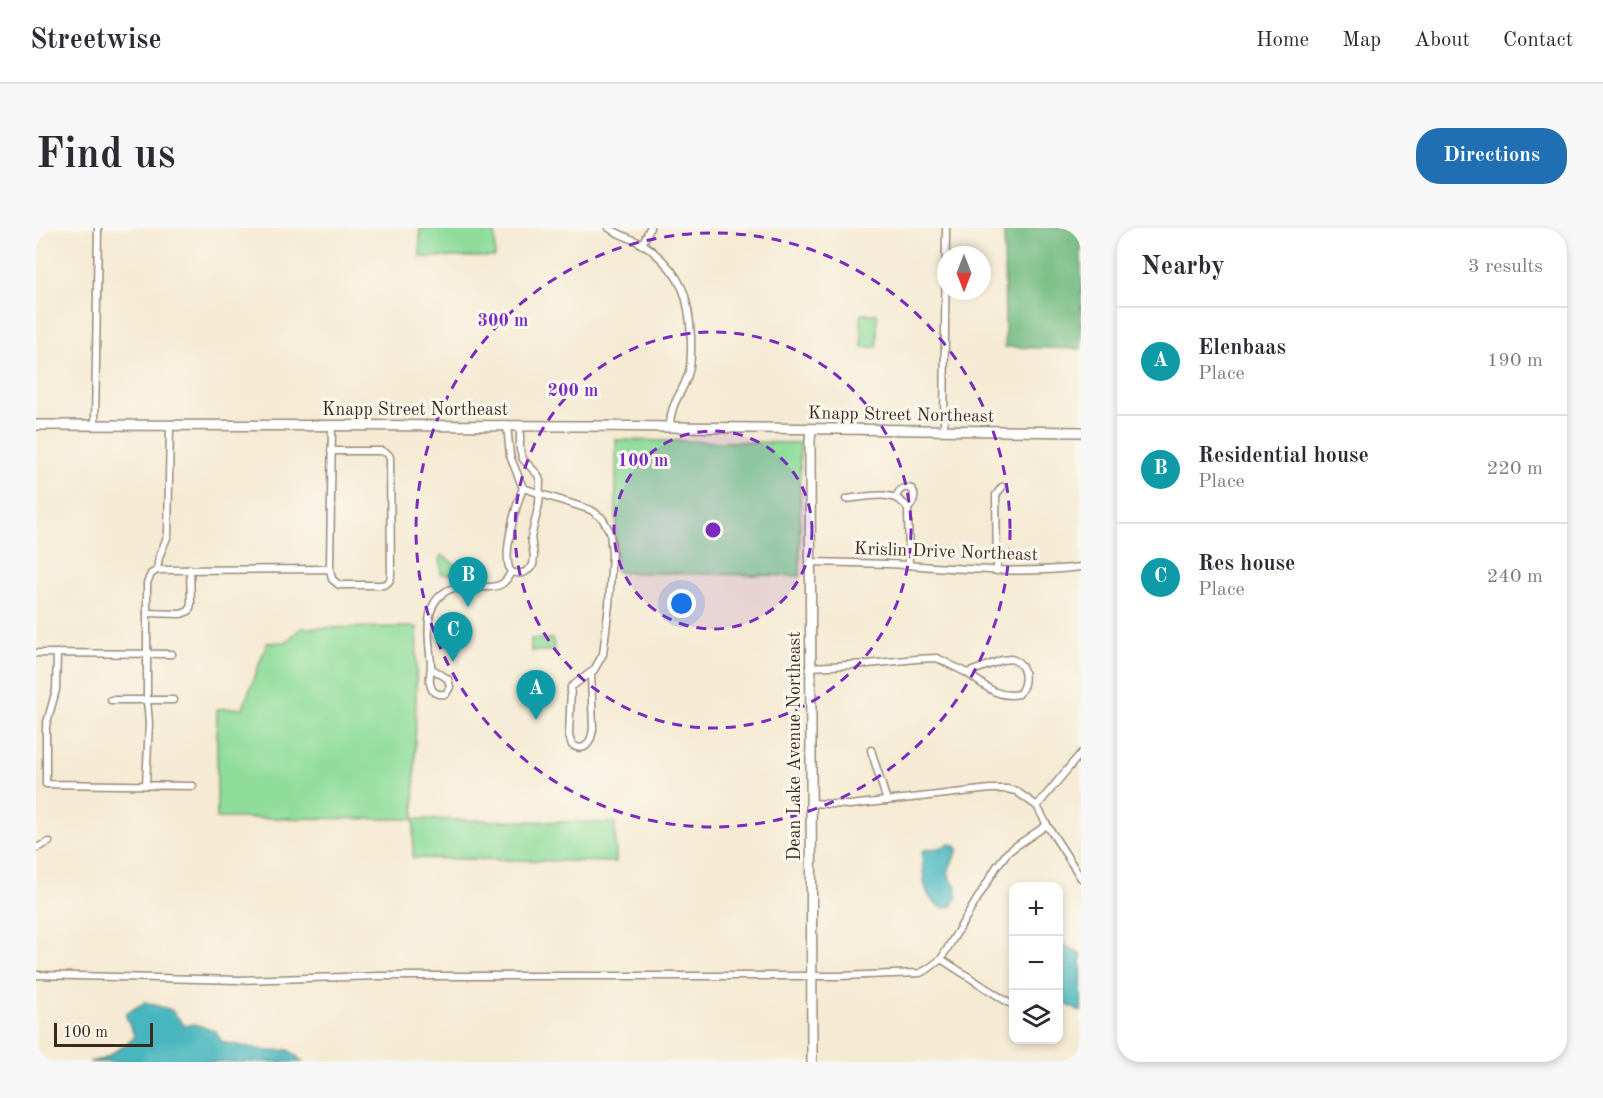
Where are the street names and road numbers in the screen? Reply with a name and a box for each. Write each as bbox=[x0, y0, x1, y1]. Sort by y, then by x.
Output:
street label: Knapp Street Northeast bbox=[322, 401, 508, 419]
street label: Knapp Street Northeast bbox=[808, 404, 994, 426]
street label: Krislin Drive Northeast bbox=[854, 540, 1038, 564]
street label: Dean Lake Avenue Northeast bbox=[786, 631, 804, 861]

